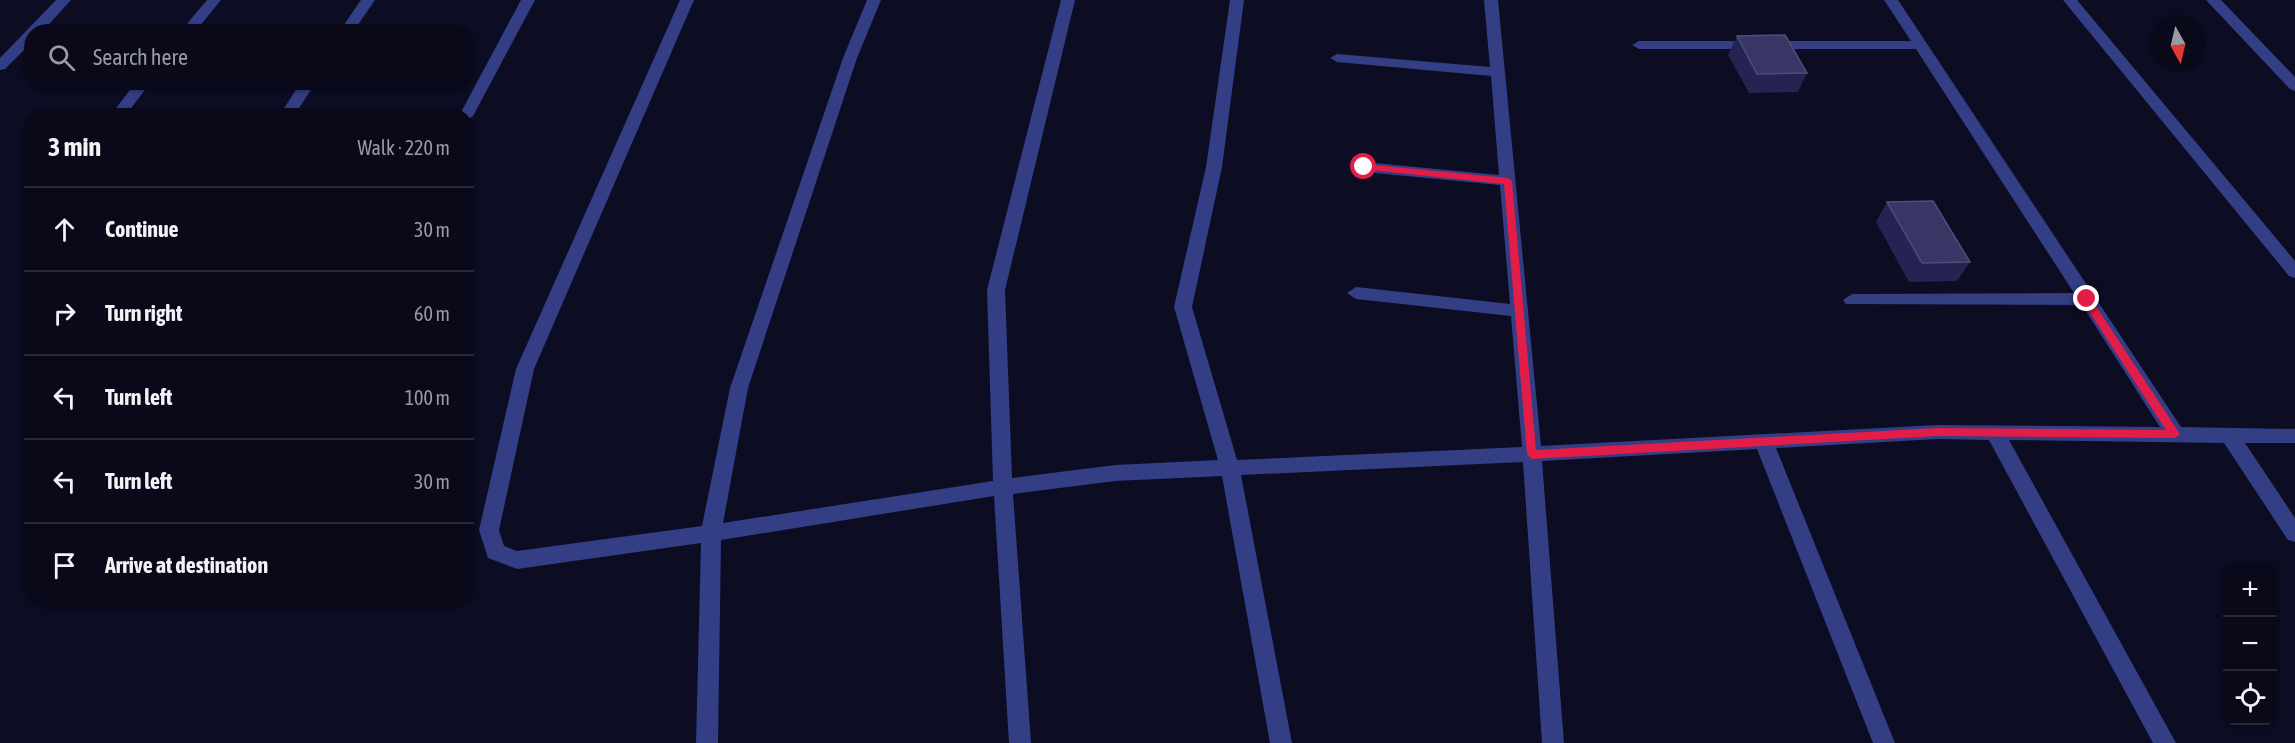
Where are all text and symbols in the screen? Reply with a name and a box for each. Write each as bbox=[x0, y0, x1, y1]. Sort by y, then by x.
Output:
north arrow bbox=[2151, 18, 2205, 72]
search box bbox=[24, 24, 474, 90]
icon: search bbox=[45, 41, 78, 74]
text: Search here bbox=[93, 44, 188, 70]
text: 3 min bbox=[48, 132, 101, 162]
text: Walk · 220 m bbox=[358, 136, 450, 159]
route start bbox=[1350, 153, 1376, 179]
icon: ahead bbox=[48, 213, 81, 246]
text: Continue bbox=[105, 216, 179, 242]
text: 30 m bbox=[414, 218, 450, 241]
route end bbox=[2073, 285, 2099, 311]
icon: right bbox=[48, 297, 81, 330]
text: Turn right bbox=[105, 300, 182, 326]
text: 60 m bbox=[414, 302, 450, 325]
icon: left bbox=[48, 381, 81, 414]
text: Turn left bbox=[105, 384, 172, 410]
text: 100 m bbox=[405, 386, 450, 409]
icon: left bbox=[48, 465, 81, 498]
text: Turn left bbox=[105, 468, 172, 494]
text: 30 m bbox=[414, 470, 450, 493]
icon: arrive bbox=[48, 549, 81, 582]
text: Arrive at destination bbox=[105, 552, 268, 578]
map controls bbox=[2223, 563, 2277, 725]
button: + bbox=[2223, 563, 2277, 617]
button: − bbox=[2223, 617, 2277, 671]
button: locate bbox=[2223, 671, 2277, 725]

